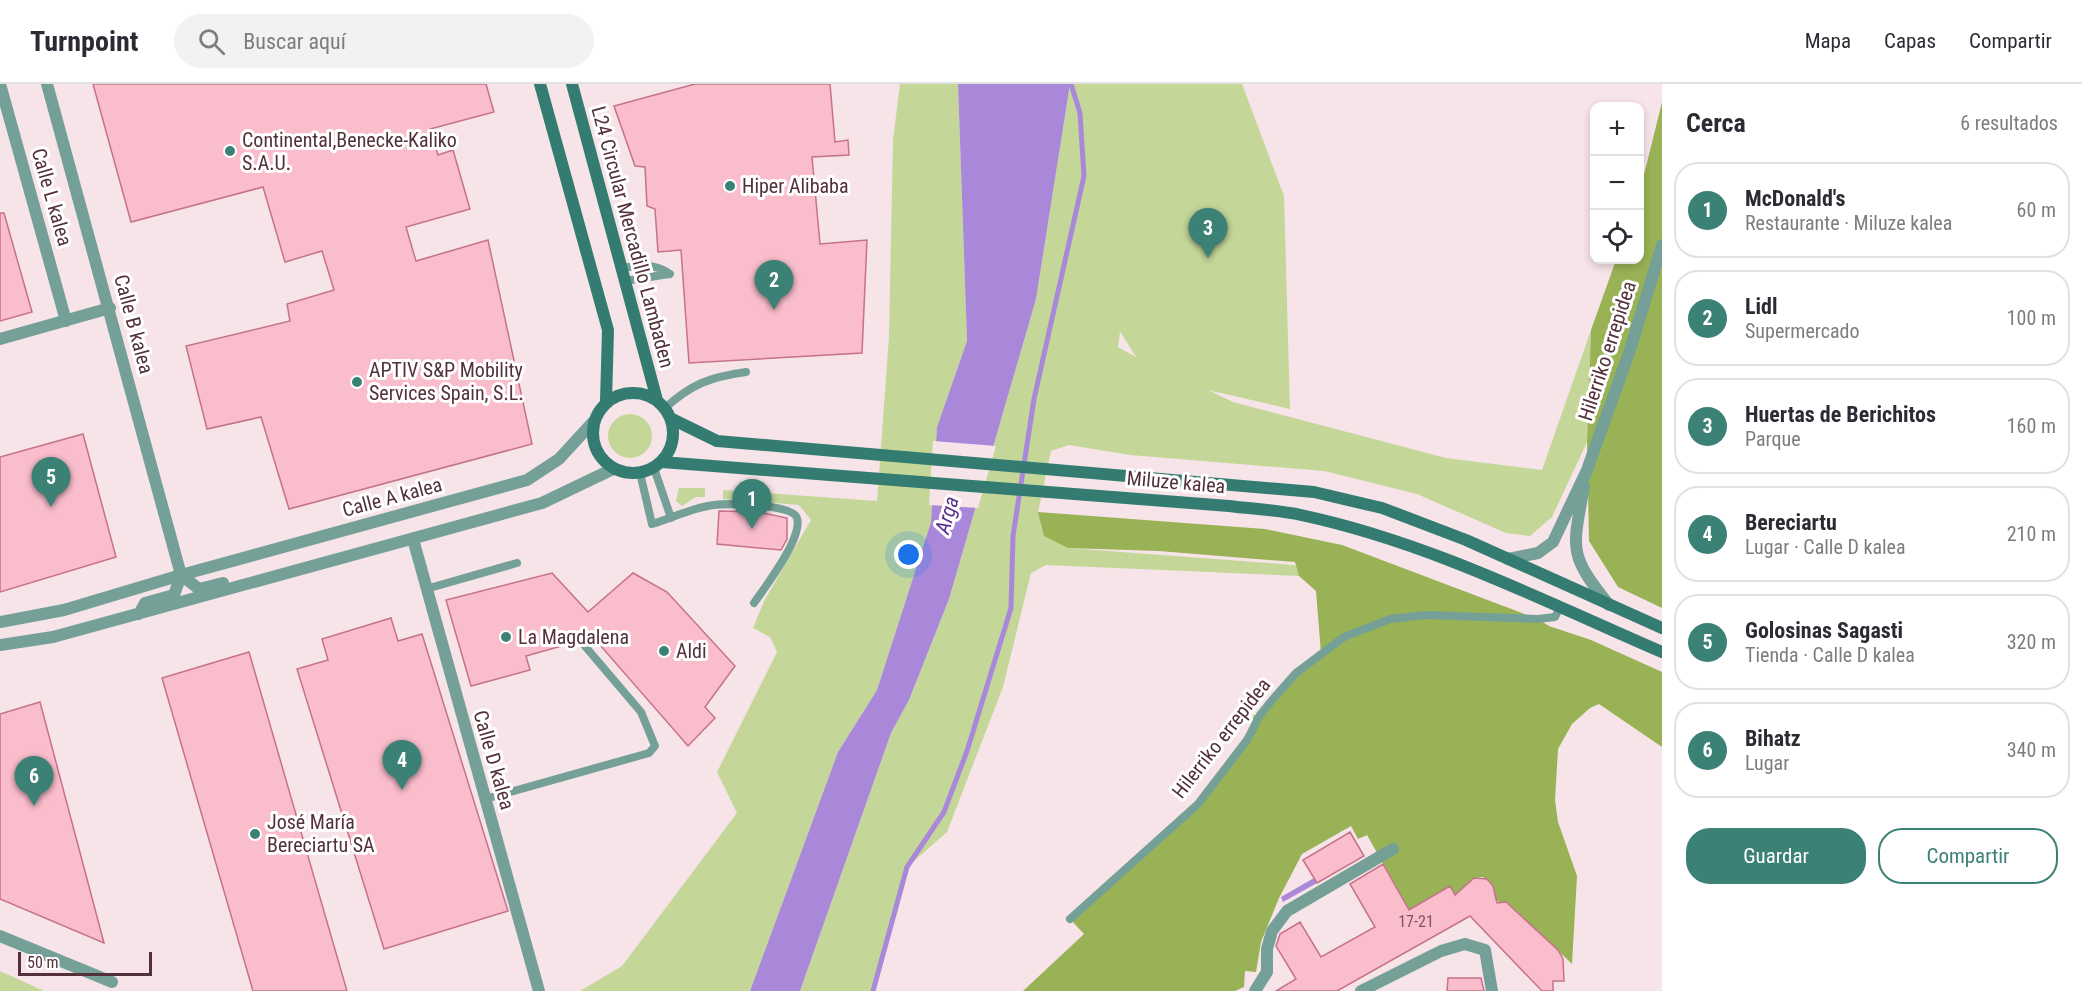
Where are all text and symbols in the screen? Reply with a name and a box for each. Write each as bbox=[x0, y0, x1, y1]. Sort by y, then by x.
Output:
search box bbox=[174, 14, 594, 68]
text: Turnpoint bbox=[30, 25, 138, 58]
icon: search bbox=[195, 25, 228, 58]
text: Buscar aquí bbox=[243, 29, 346, 54]
text: Mapa bbox=[1805, 29, 1851, 53]
text: Capas bbox=[1884, 29, 1936, 53]
text: Compartir bbox=[1969, 29, 2052, 53]
map controls bbox=[1590, 102, 1644, 264]
button: + bbox=[1590, 102, 1644, 156]
street label: L24 Circular Mercadillo Lambaden bbox=[587, 104, 679, 370]
text: Cerca bbox=[1686, 108, 1746, 138]
text: 6 resultados bbox=[1960, 111, 2058, 135]
place label: Continental,Benecke-Kaliko S.A.U. bbox=[242, 128, 457, 175]
marker: Continental,Benecke-Kaliko S.A.U. bbox=[223, 144, 237, 158]
street label: Calle L kalea bbox=[27, 145, 77, 249]
button: − bbox=[1590, 156, 1644, 210]
place label: Hiper Alibaba bbox=[742, 174, 849, 198]
marker: Hiper Alibaba bbox=[723, 179, 737, 193]
text: McDonald's bbox=[1745, 186, 1845, 211]
text: 1 bbox=[1702, 198, 1713, 222]
text: 60 m bbox=[2017, 198, 2056, 222]
pin: 3 bbox=[1188, 208, 1228, 258]
button: locate bbox=[1590, 210, 1644, 264]
text: Restaurante · Miluze kalea bbox=[1745, 211, 1952, 235]
pin: 2 bbox=[754, 260, 794, 310]
street label: Calle B kalea bbox=[109, 272, 159, 376]
street label: Hilerriko errepidea bbox=[1573, 278, 1641, 424]
text: Lidl bbox=[1745, 294, 1778, 319]
text: 2 bbox=[1702, 306, 1713, 330]
text: 100 m bbox=[2007, 306, 2056, 330]
text: Supermercado bbox=[1745, 319, 1860, 343]
place label: APTIV S&P Mobility Services Spain, S.L. bbox=[369, 358, 524, 405]
marker: APTIV S&P Mobility Services Spain, S.L. bbox=[350, 375, 364, 389]
text: Huertas de Berichitos bbox=[1745, 402, 1936, 427]
text: 3 bbox=[1702, 414, 1713, 438]
text: 160 m bbox=[2007, 414, 2056, 438]
text: Parque bbox=[1745, 427, 1801, 451]
pin: 5 bbox=[32, 458, 70, 507]
street label: Miluze kalea bbox=[1126, 466, 1226, 498]
street label: Calle A kalea bbox=[339, 472, 445, 522]
pin: 1 bbox=[732, 480, 771, 529]
water label: Arga bbox=[930, 494, 964, 537]
text: Bereciartu bbox=[1745, 510, 1837, 535]
text: 4 bbox=[1702, 522, 1713, 546]
text: 210 m bbox=[2007, 522, 2056, 546]
text: Lugar · Calle D kalea bbox=[1745, 535, 1906, 559]
your location bbox=[894, 540, 923, 569]
text: Golosinas Sagasti bbox=[1745, 618, 1903, 643]
place label: La Magdalena bbox=[518, 625, 629, 649]
marker: La Magdalena bbox=[499, 630, 513, 644]
text: 5 bbox=[1702, 630, 1713, 654]
text: 320 m bbox=[2007, 630, 2056, 654]
place label: Aldi bbox=[676, 639, 707, 663]
text: Tienda · Calle D kalea bbox=[1745, 643, 1915, 667]
marker: Aldi bbox=[657, 644, 671, 658]
street label: Hilerriko errepidea bbox=[1167, 673, 1275, 803]
street label: Calle D kalea bbox=[468, 708, 520, 812]
text: Bihatz bbox=[1745, 726, 1801, 751]
text: 6 bbox=[1702, 738, 1713, 762]
text: 340 m bbox=[2007, 738, 2056, 762]
pin: 4 bbox=[382, 740, 422, 790]
text: Lugar bbox=[1745, 751, 1789, 775]
pin: 6 bbox=[15, 756, 54, 806]
place label: José María Bereciartu SA bbox=[267, 810, 375, 857]
marker: José María Bereciartu SA bbox=[248, 827, 262, 841]
button: Guardar bbox=[1686, 828, 1866, 884]
button: Compartir bbox=[1878, 828, 2058, 884]
house number: 17-21 bbox=[1398, 912, 1434, 931]
scale bar bbox=[18, 949, 152, 976]
text: 50 m bbox=[27, 953, 59, 972]

